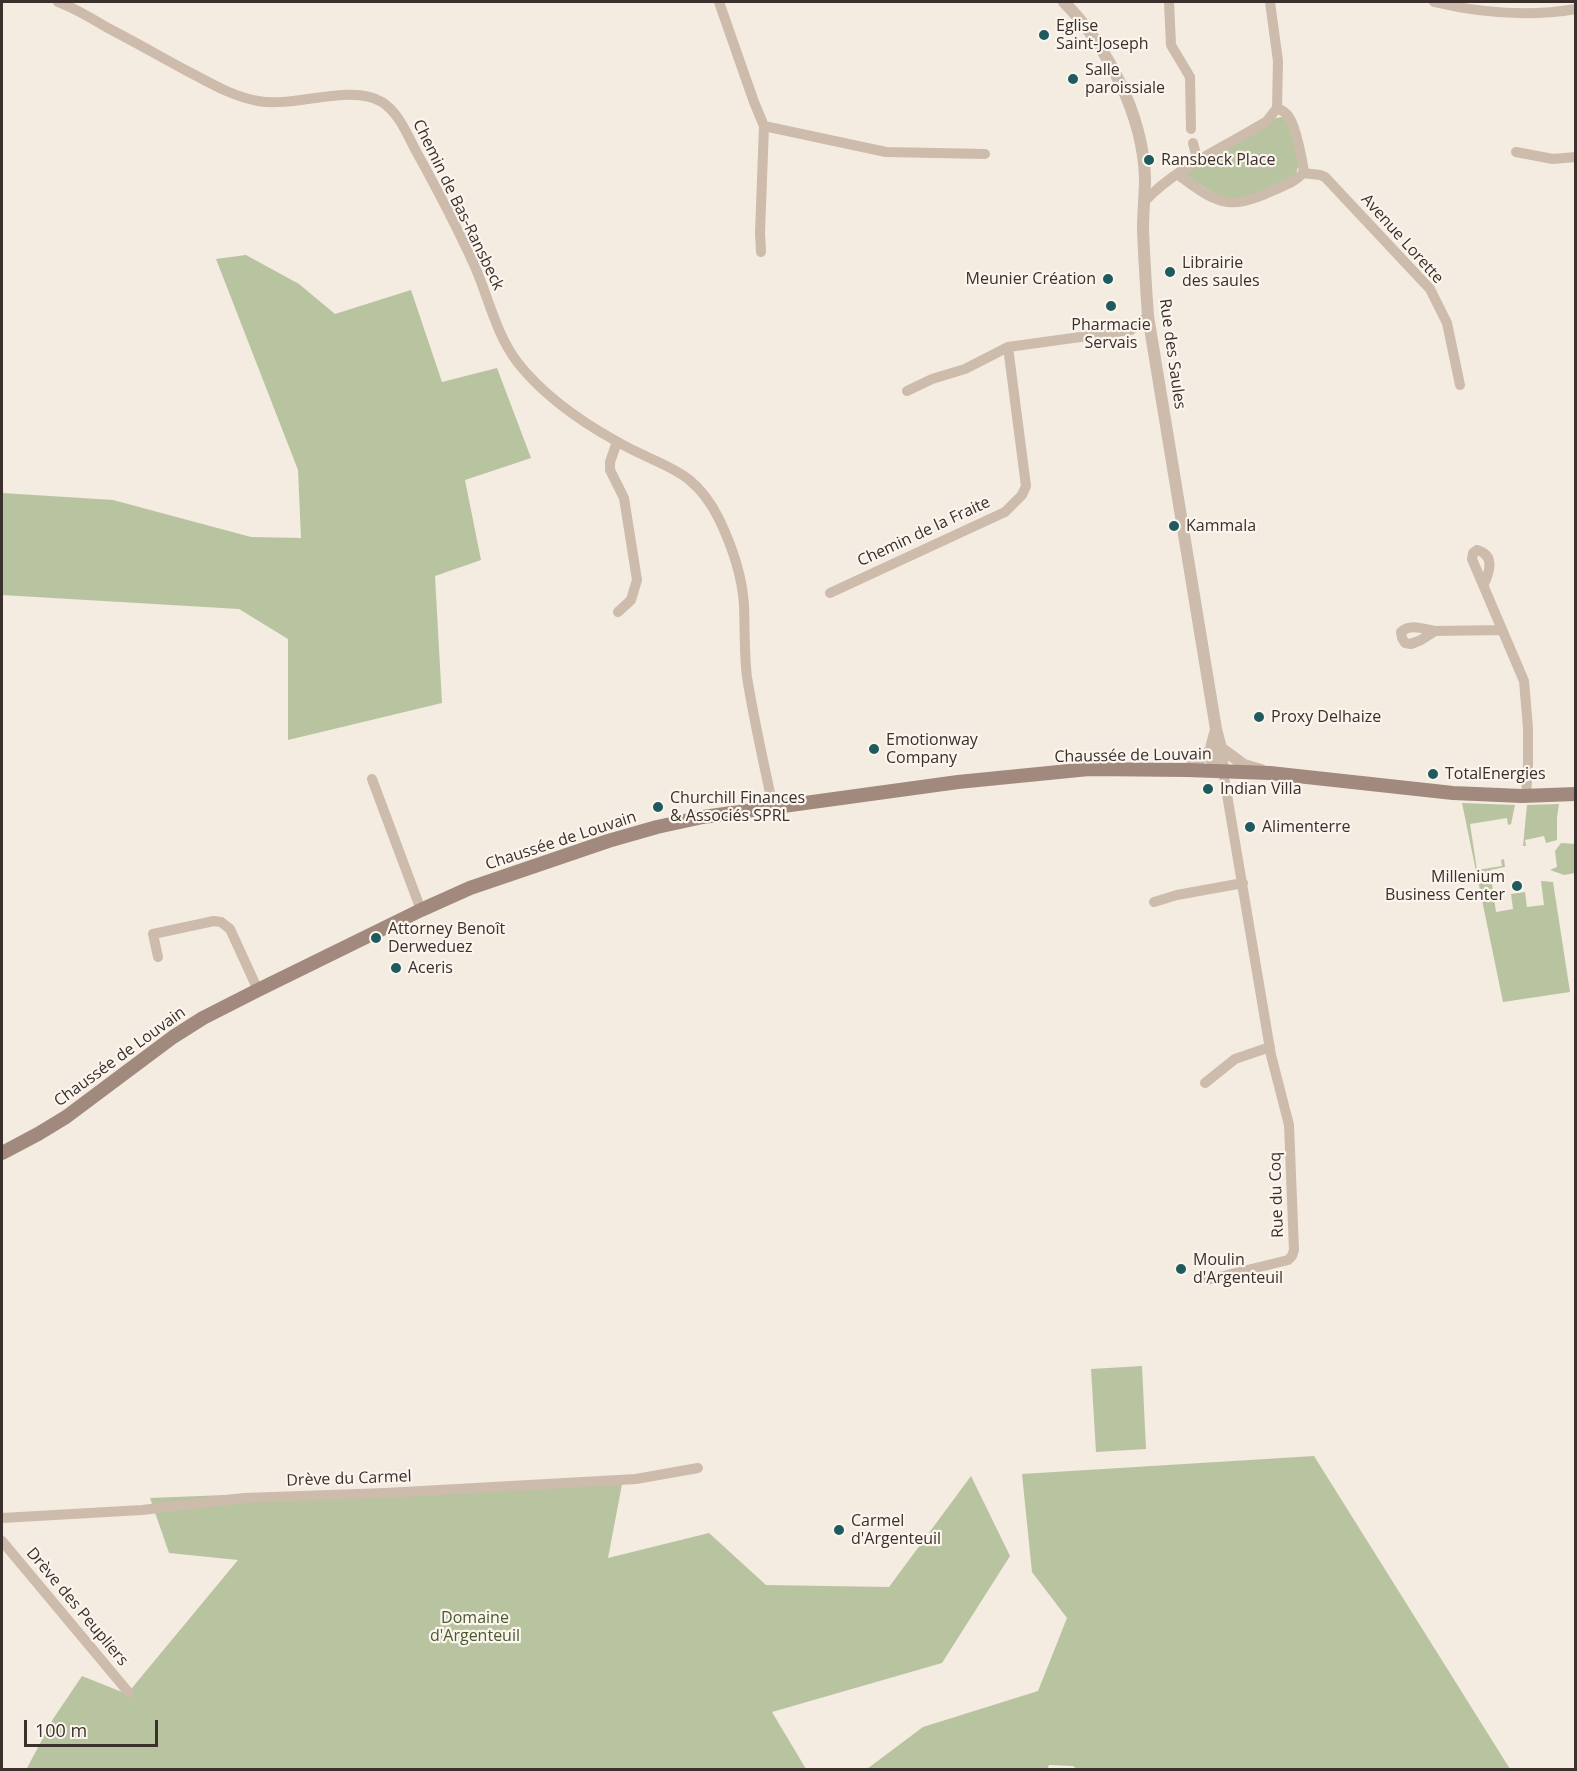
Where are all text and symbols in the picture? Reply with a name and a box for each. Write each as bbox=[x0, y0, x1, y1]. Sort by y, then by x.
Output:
place label: Eglise Saint-Joseph bbox=[1056, 16, 1148, 54]
marker: Eglise Saint-Joseph bbox=[1037, 28, 1051, 42]
place label: Salle paroissiale bbox=[1085, 60, 1165, 98]
marker: Salle paroissiale bbox=[1066, 72, 1080, 86]
street label: Chemin de Bas-Ransbeck bbox=[408, 116, 508, 294]
place label: Ransbeck Place bbox=[1161, 150, 1275, 170]
marker: Ransbeck Place bbox=[1142, 153, 1156, 167]
street label: Avenue Lorette bbox=[1357, 190, 1447, 288]
place label: Librairie des saules bbox=[1182, 253, 1260, 291]
marker: Librairie des saules bbox=[1163, 265, 1177, 279]
place label: Meunier Création bbox=[966, 269, 1096, 289]
marker: Meunier Création bbox=[1101, 272, 1115, 286]
street label: Rue des Saules bbox=[1155, 297, 1189, 411]
marker: Pharmacie Servais bbox=[1104, 299, 1118, 313]
place label: Pharmacie Servais bbox=[1071, 315, 1151, 353]
street label: Chemin de la Fraite bbox=[855, 493, 993, 571]
place label: Kammala bbox=[1186, 516, 1256, 536]
marker: Kammala bbox=[1167, 519, 1181, 533]
place label: Proxy Delhaize bbox=[1271, 707, 1381, 727]
marker: Proxy Delhaize bbox=[1252, 710, 1266, 724]
place label: Emotionway Company bbox=[886, 730, 978, 768]
marker: Emotionway Company bbox=[867, 742, 881, 756]
street label: Chaussée de Louvain bbox=[1054, 745, 1212, 767]
place label: TotalEnergies bbox=[1445, 764, 1546, 784]
marker: TotalEnergies bbox=[1426, 767, 1440, 781]
place label: Indian Villa bbox=[1220, 779, 1302, 799]
marker: Indian Villa bbox=[1201, 782, 1215, 796]
place label: Churchill Finances & Associés SPRL bbox=[670, 788, 805, 826]
marker: Churchill Finances & Associés SPRL bbox=[651, 800, 665, 814]
street label: Chaussée de Louvain bbox=[483, 808, 639, 874]
place label: Alimenterre bbox=[1262, 817, 1351, 837]
marker: Alimenterre bbox=[1243, 820, 1257, 834]
place label: Millenium Business Center bbox=[1385, 867, 1505, 905]
marker: Millenium Business Center bbox=[1510, 879, 1524, 893]
place label: Attorney Benoît Derweduez bbox=[388, 919, 505, 957]
marker: Attorney Benoît Derweduez bbox=[369, 931, 383, 945]
place label: Aceris bbox=[408, 958, 453, 978]
marker: Aceris bbox=[389, 961, 403, 975]
street label: Chaussée de Louvain bbox=[51, 1003, 189, 1111]
street label: Rue du Coq bbox=[1266, 1152, 1288, 1238]
place label: Moulin d'Argenteuil bbox=[1193, 1250, 1283, 1288]
marker: Moulin d'Argenteuil bbox=[1174, 1262, 1188, 1276]
street label: Drève du Carmel bbox=[286, 1467, 412, 1491]
place label: Carmel d'Argenteuil bbox=[851, 1511, 941, 1549]
marker: Carmel d'Argenteuil bbox=[832, 1523, 846, 1537]
street label: Drève des Peupliers bbox=[22, 1544, 132, 1670]
park label: Domaine d'Argenteuil bbox=[430, 1608, 520, 1646]
scale bar bbox=[27, 1708, 160, 1746]
text: 100 m bbox=[35, 1718, 87, 1742]

